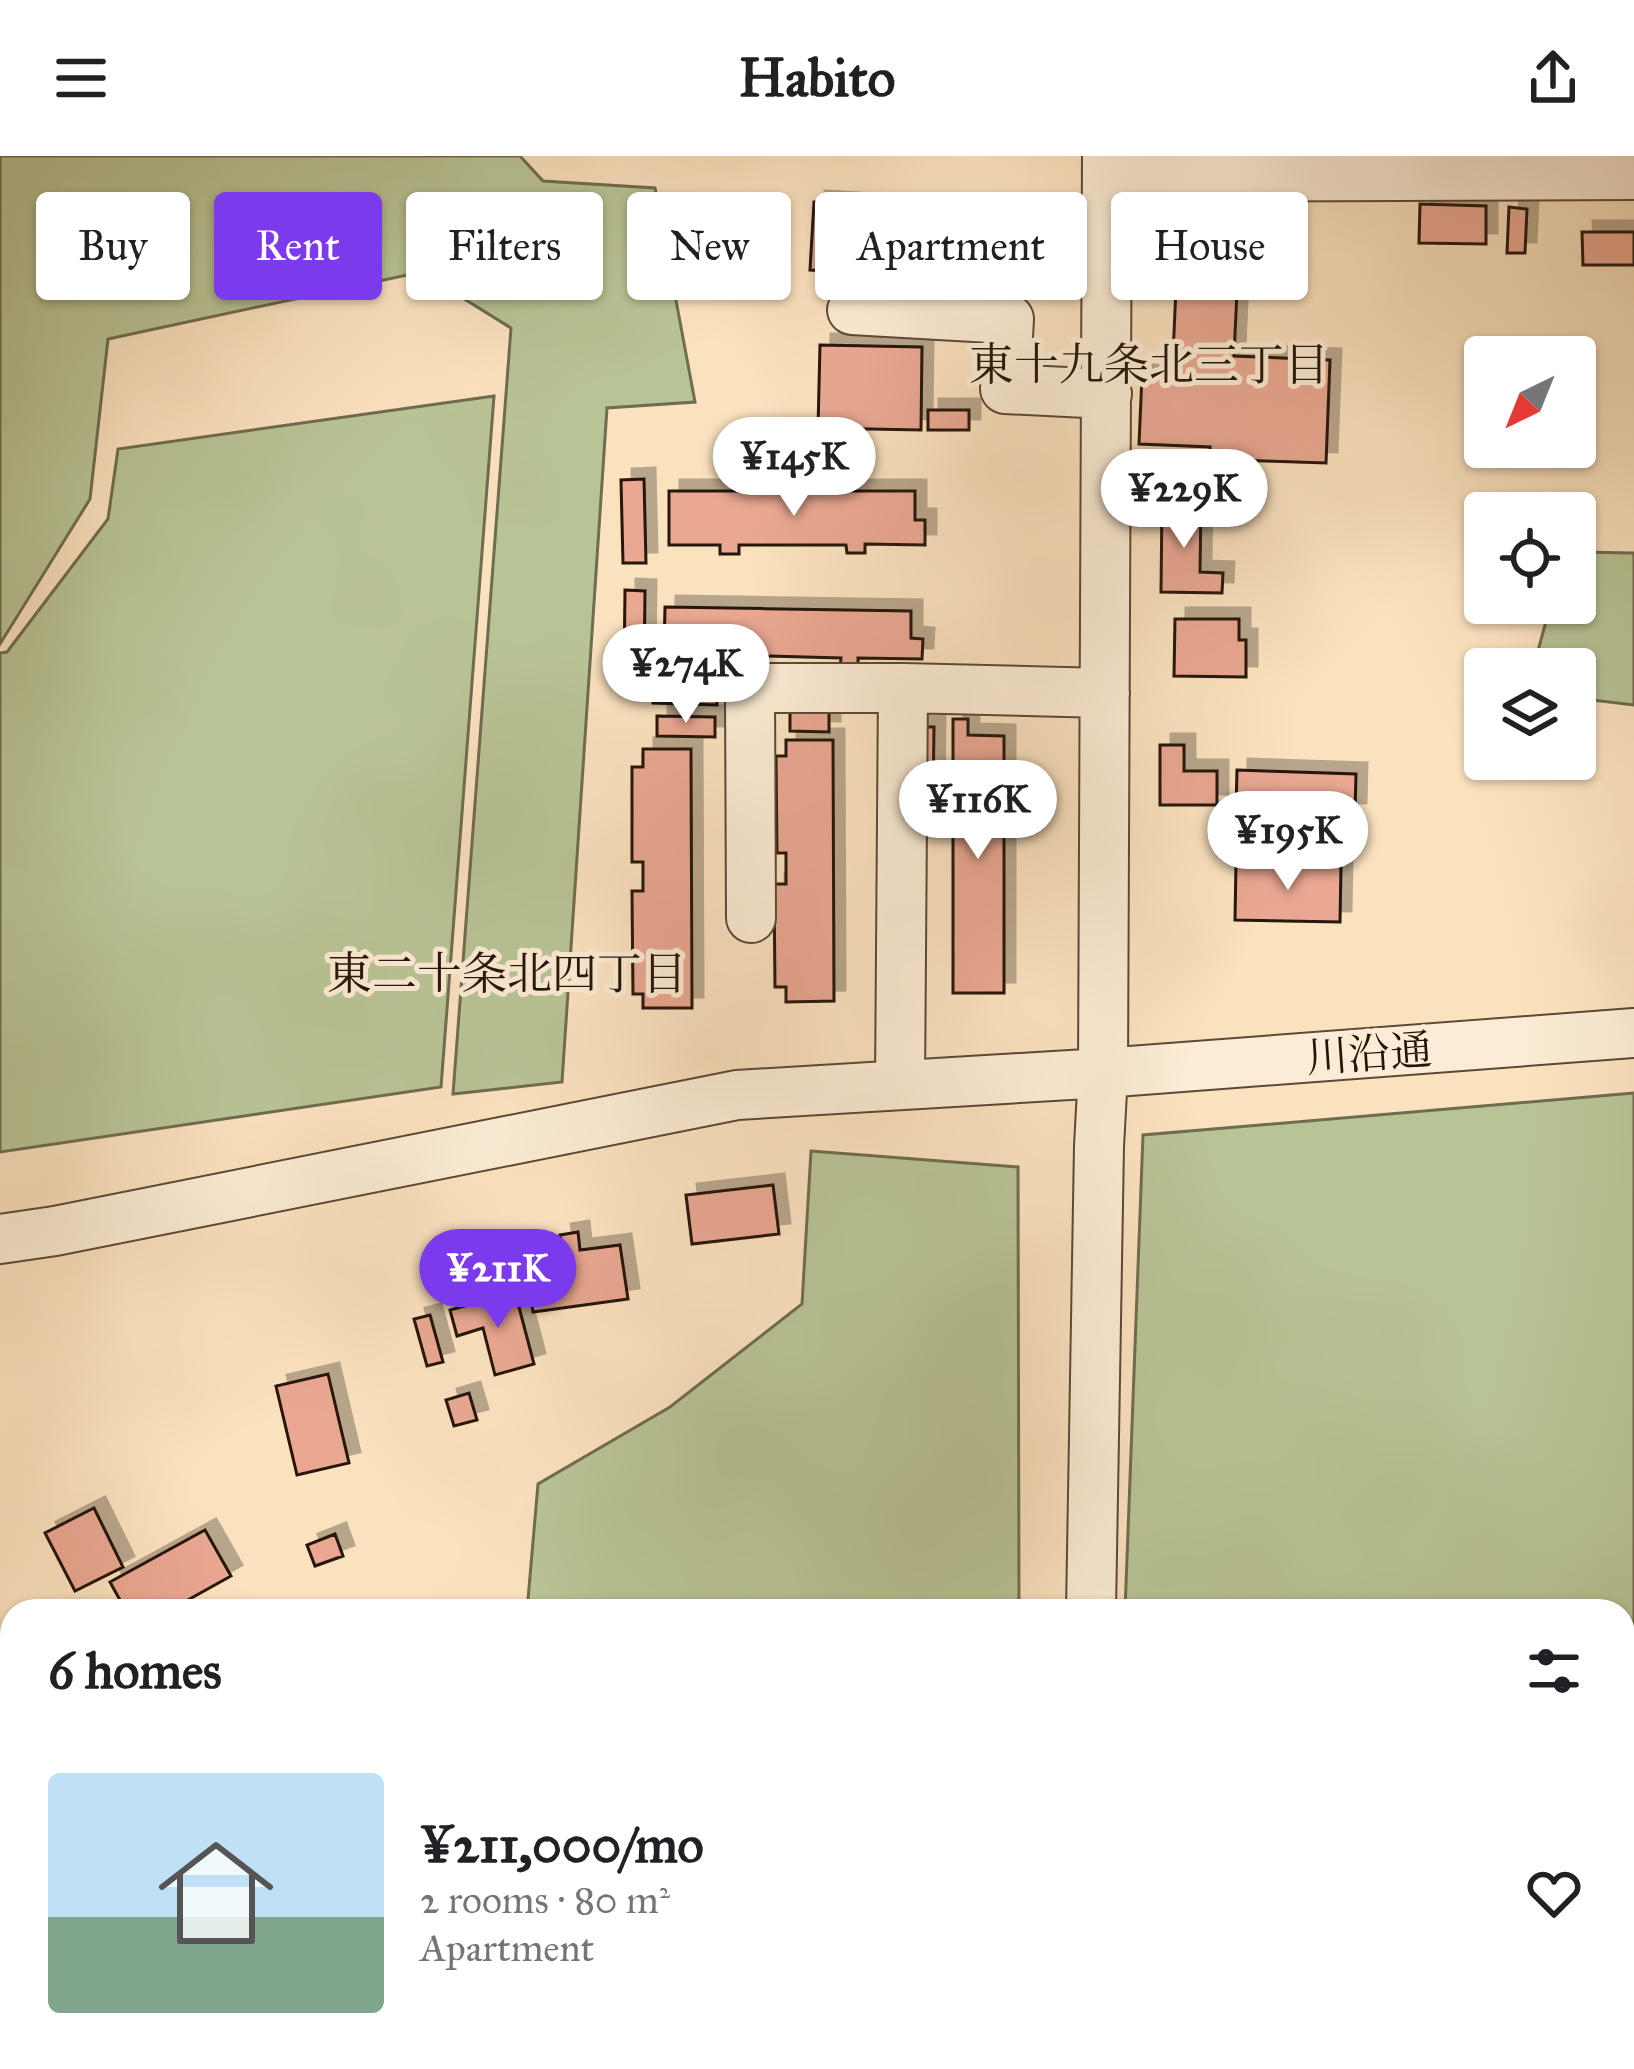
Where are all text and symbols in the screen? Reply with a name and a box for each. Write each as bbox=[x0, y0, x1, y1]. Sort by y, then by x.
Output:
icon: menu bbox=[48, 45, 114, 111]
text: Habito bbox=[739, 45, 895, 111]
icon: share bbox=[1520, 45, 1586, 111]
chip: Buy bbox=[36, 192, 190, 300]
chip: Rent bbox=[214, 192, 382, 300]
chip: Filters bbox=[406, 192, 603, 300]
chip: New bbox=[627, 192, 791, 300]
chip: Apartment bbox=[815, 192, 1087, 300]
chip: House bbox=[1111, 192, 1308, 300]
north arrow bbox=[1464, 336, 1596, 468]
map controls bbox=[1464, 336, 1596, 780]
district label: 東十九条北三丁目 bbox=[969, 337, 1329, 392]
pin: ¥145K bbox=[710, 417, 878, 519]
text: ¥145K bbox=[740, 432, 848, 480]
pin: ¥229K bbox=[1100, 449, 1268, 551]
text: ¥229K bbox=[1128, 464, 1240, 512]
button: locate bbox=[1464, 492, 1596, 624]
pin: ¥274K bbox=[602, 624, 770, 726]
text: ¥274K bbox=[629, 639, 743, 687]
button: layers bbox=[1464, 648, 1596, 780]
pin: ¥116K bbox=[894, 760, 1062, 862]
text: ¥116K bbox=[926, 775, 1030, 823]
pin: ¥195K bbox=[1204, 791, 1372, 893]
text: ¥195K bbox=[1234, 806, 1342, 854]
district label: 東二十条北四丁目 bbox=[327, 946, 687, 1001]
street label: 川沿通 bbox=[1304, 1024, 1434, 1084]
pin: ¥211K bbox=[414, 1229, 582, 1331]
text: ¥211K bbox=[446, 1244, 550, 1292]
icon: filters bbox=[1521, 1638, 1587, 1704]
text: 6 homes bbox=[48, 1640, 222, 1702]
text: ¥211,000/mo bbox=[420, 1814, 704, 1876]
icon: home bbox=[144, 1821, 288, 1965]
icon: heart bbox=[1521, 1860, 1587, 1926]
text: 2 rooms · 80 m² bbox=[420, 1876, 670, 1924]
text: Apartment bbox=[420, 1924, 594, 1972]

